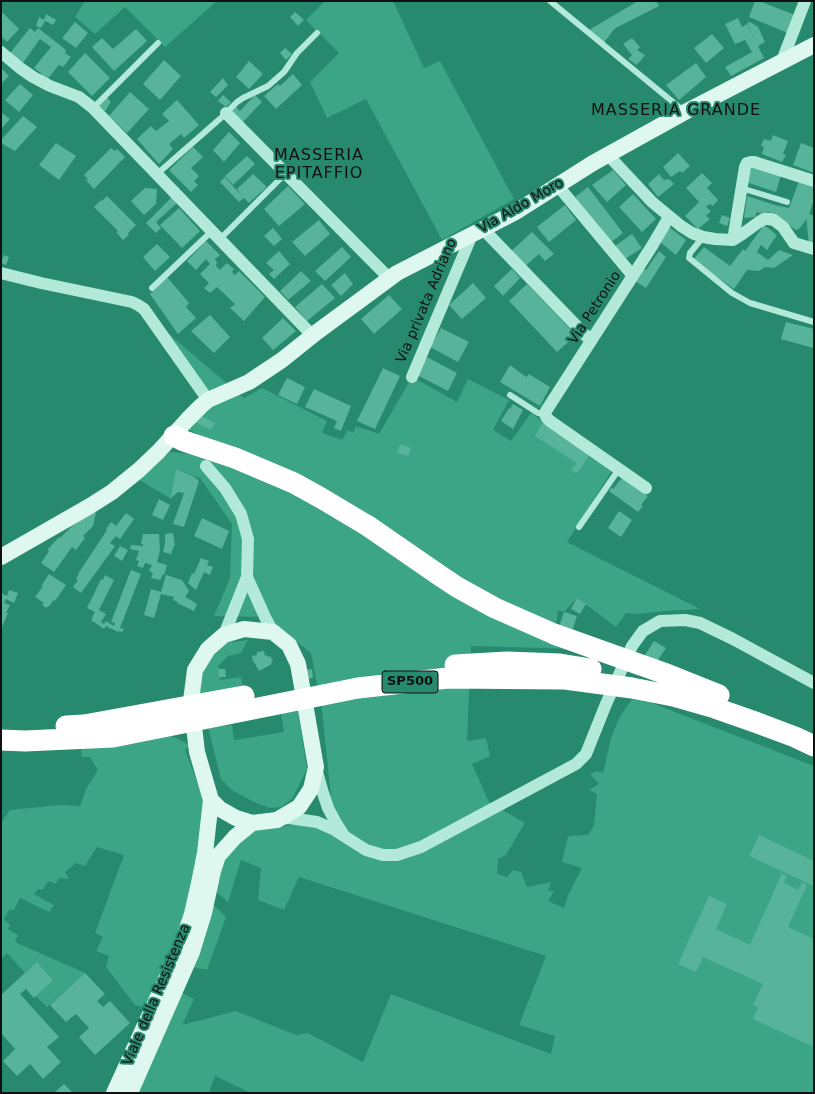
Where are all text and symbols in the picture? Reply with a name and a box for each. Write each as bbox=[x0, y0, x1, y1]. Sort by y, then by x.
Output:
district label: MASSERIA GRANDE bbox=[591, 101, 761, 121]
district label: MASSERIA EPITAFFIO bbox=[274, 146, 364, 184]
street label: Via Aldo Moro bbox=[475, 175, 567, 237]
street label: Via privata Adriano bbox=[393, 236, 461, 366]
street label: Via Petronio bbox=[565, 268, 625, 348]
road number: SP500 bbox=[382, 671, 438, 693]
street label: Viale della Resistenza bbox=[120, 922, 194, 1068]

